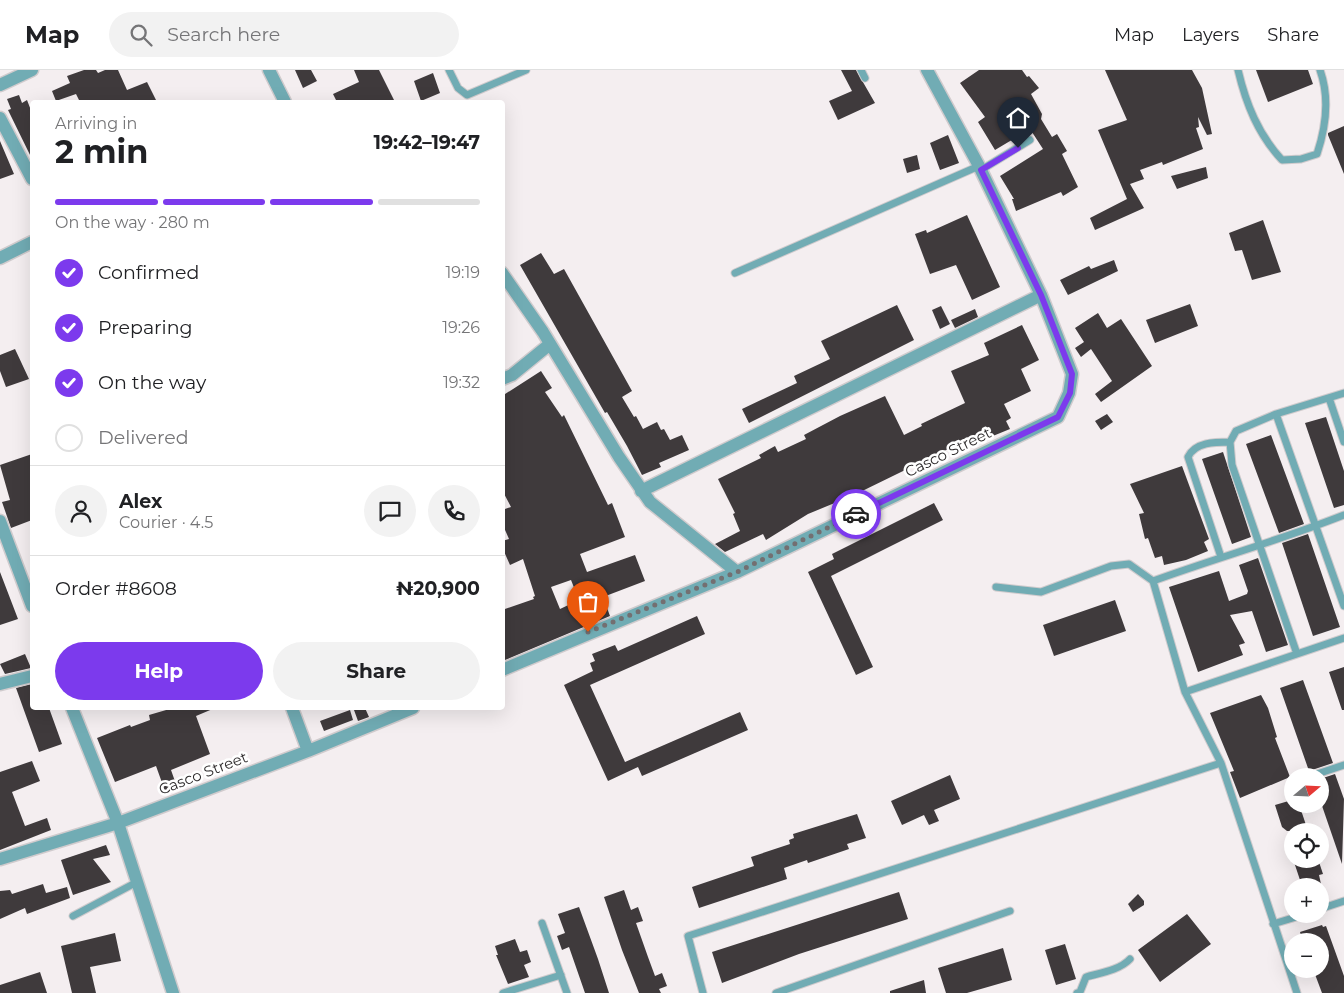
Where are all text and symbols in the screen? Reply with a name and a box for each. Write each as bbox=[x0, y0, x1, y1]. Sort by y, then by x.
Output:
search box bbox=[109, 12, 459, 57]
text: Map bbox=[25, 20, 79, 49]
icon: search bbox=[127, 21, 155, 49]
text: Search here bbox=[167, 23, 280, 46]
text: Map bbox=[1114, 24, 1154, 46]
text: Layers bbox=[1182, 24, 1239, 46]
text: Share bbox=[1267, 24, 1319, 46]
pin bbox=[997, 97, 1039, 148]
icon: home bbox=[1004, 104, 1032, 132]
text: Arriving in bbox=[55, 114, 137, 133]
text: 19:42–19:47 bbox=[374, 131, 480, 154]
text: 2 min bbox=[55, 132, 148, 171]
text: On the way · 280 m bbox=[55, 213, 210, 232]
icon: check bbox=[55, 259, 83, 287]
text: Confirmed bbox=[98, 261, 199, 284]
text: 19:19 bbox=[446, 263, 480, 282]
icon: check bbox=[55, 314, 83, 342]
text: Preparing bbox=[98, 316, 193, 339]
text: 19:26 bbox=[442, 318, 480, 337]
icon: check bbox=[55, 369, 83, 397]
text: On the way bbox=[98, 371, 206, 394]
text: 19:32 bbox=[443, 373, 480, 392]
street label: Casco Street bbox=[902, 423, 994, 481]
text: Delivered bbox=[98, 426, 189, 449]
button: person bbox=[55, 485, 107, 537]
button: chat bbox=[364, 485, 416, 537]
button: phone bbox=[428, 485, 480, 537]
courier bbox=[831, 489, 881, 539]
text: Alex bbox=[119, 490, 162, 513]
icon: car bbox=[842, 500, 870, 528]
text: Courier · 4.5 bbox=[119, 513, 213, 532]
text: Order #8608 bbox=[55, 577, 177, 600]
text: ₦20,900 bbox=[396, 577, 480, 600]
pin bbox=[567, 581, 609, 632]
icon: bag bbox=[574, 588, 602, 616]
button: Help bbox=[55, 642, 263, 700]
button: Share bbox=[273, 642, 480, 700]
street label: Casco Street bbox=[156, 747, 250, 799]
north arrow bbox=[1284, 768, 1329, 812]
map controls bbox=[1284, 768, 1329, 978]
button: locate bbox=[1284, 823, 1329, 868]
button: + bbox=[1284, 878, 1329, 923]
button: − bbox=[1284, 933, 1329, 978]

